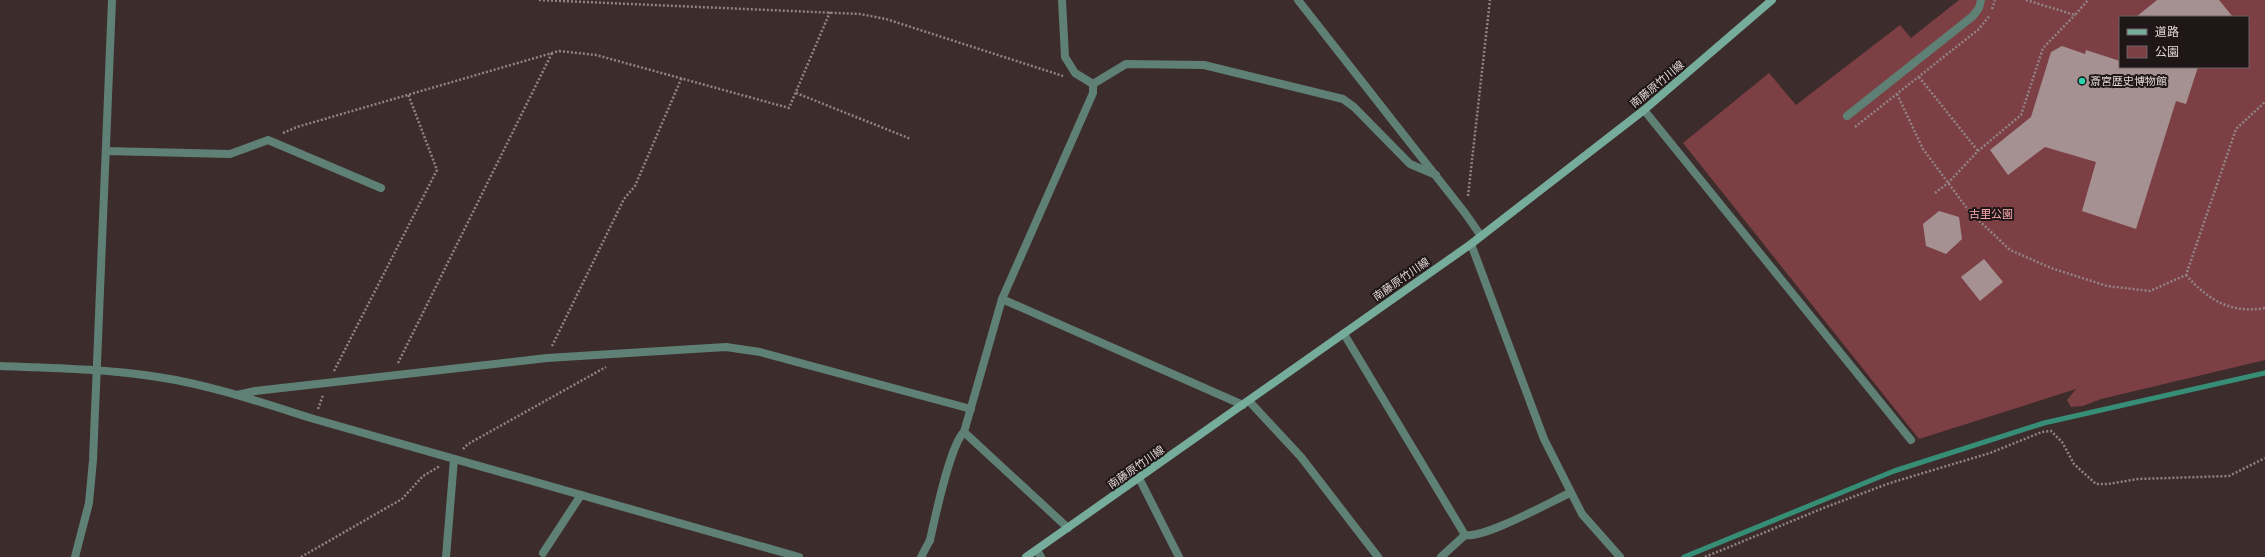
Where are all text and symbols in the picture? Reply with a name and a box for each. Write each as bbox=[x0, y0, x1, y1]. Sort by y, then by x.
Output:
legend bbox=[2119, 16, 2249, 68]
text: 道路 bbox=[2155, 22, 2179, 41]
text: 公園 bbox=[2155, 42, 2179, 61]
street label: 南藤原竹川線 bbox=[1627, 57, 1687, 111]
place label: 斎宮歴史博物館 bbox=[2090, 73, 2167, 89]
marker: 斎宮歴史博物館 bbox=[2077, 76, 2087, 86]
park label: 古里公園 bbox=[1969, 206, 2013, 222]
street label: 南藤原竹川線 bbox=[1369, 254, 1433, 304]
street label: 南藤原竹川線 bbox=[1104, 442, 1168, 492]

